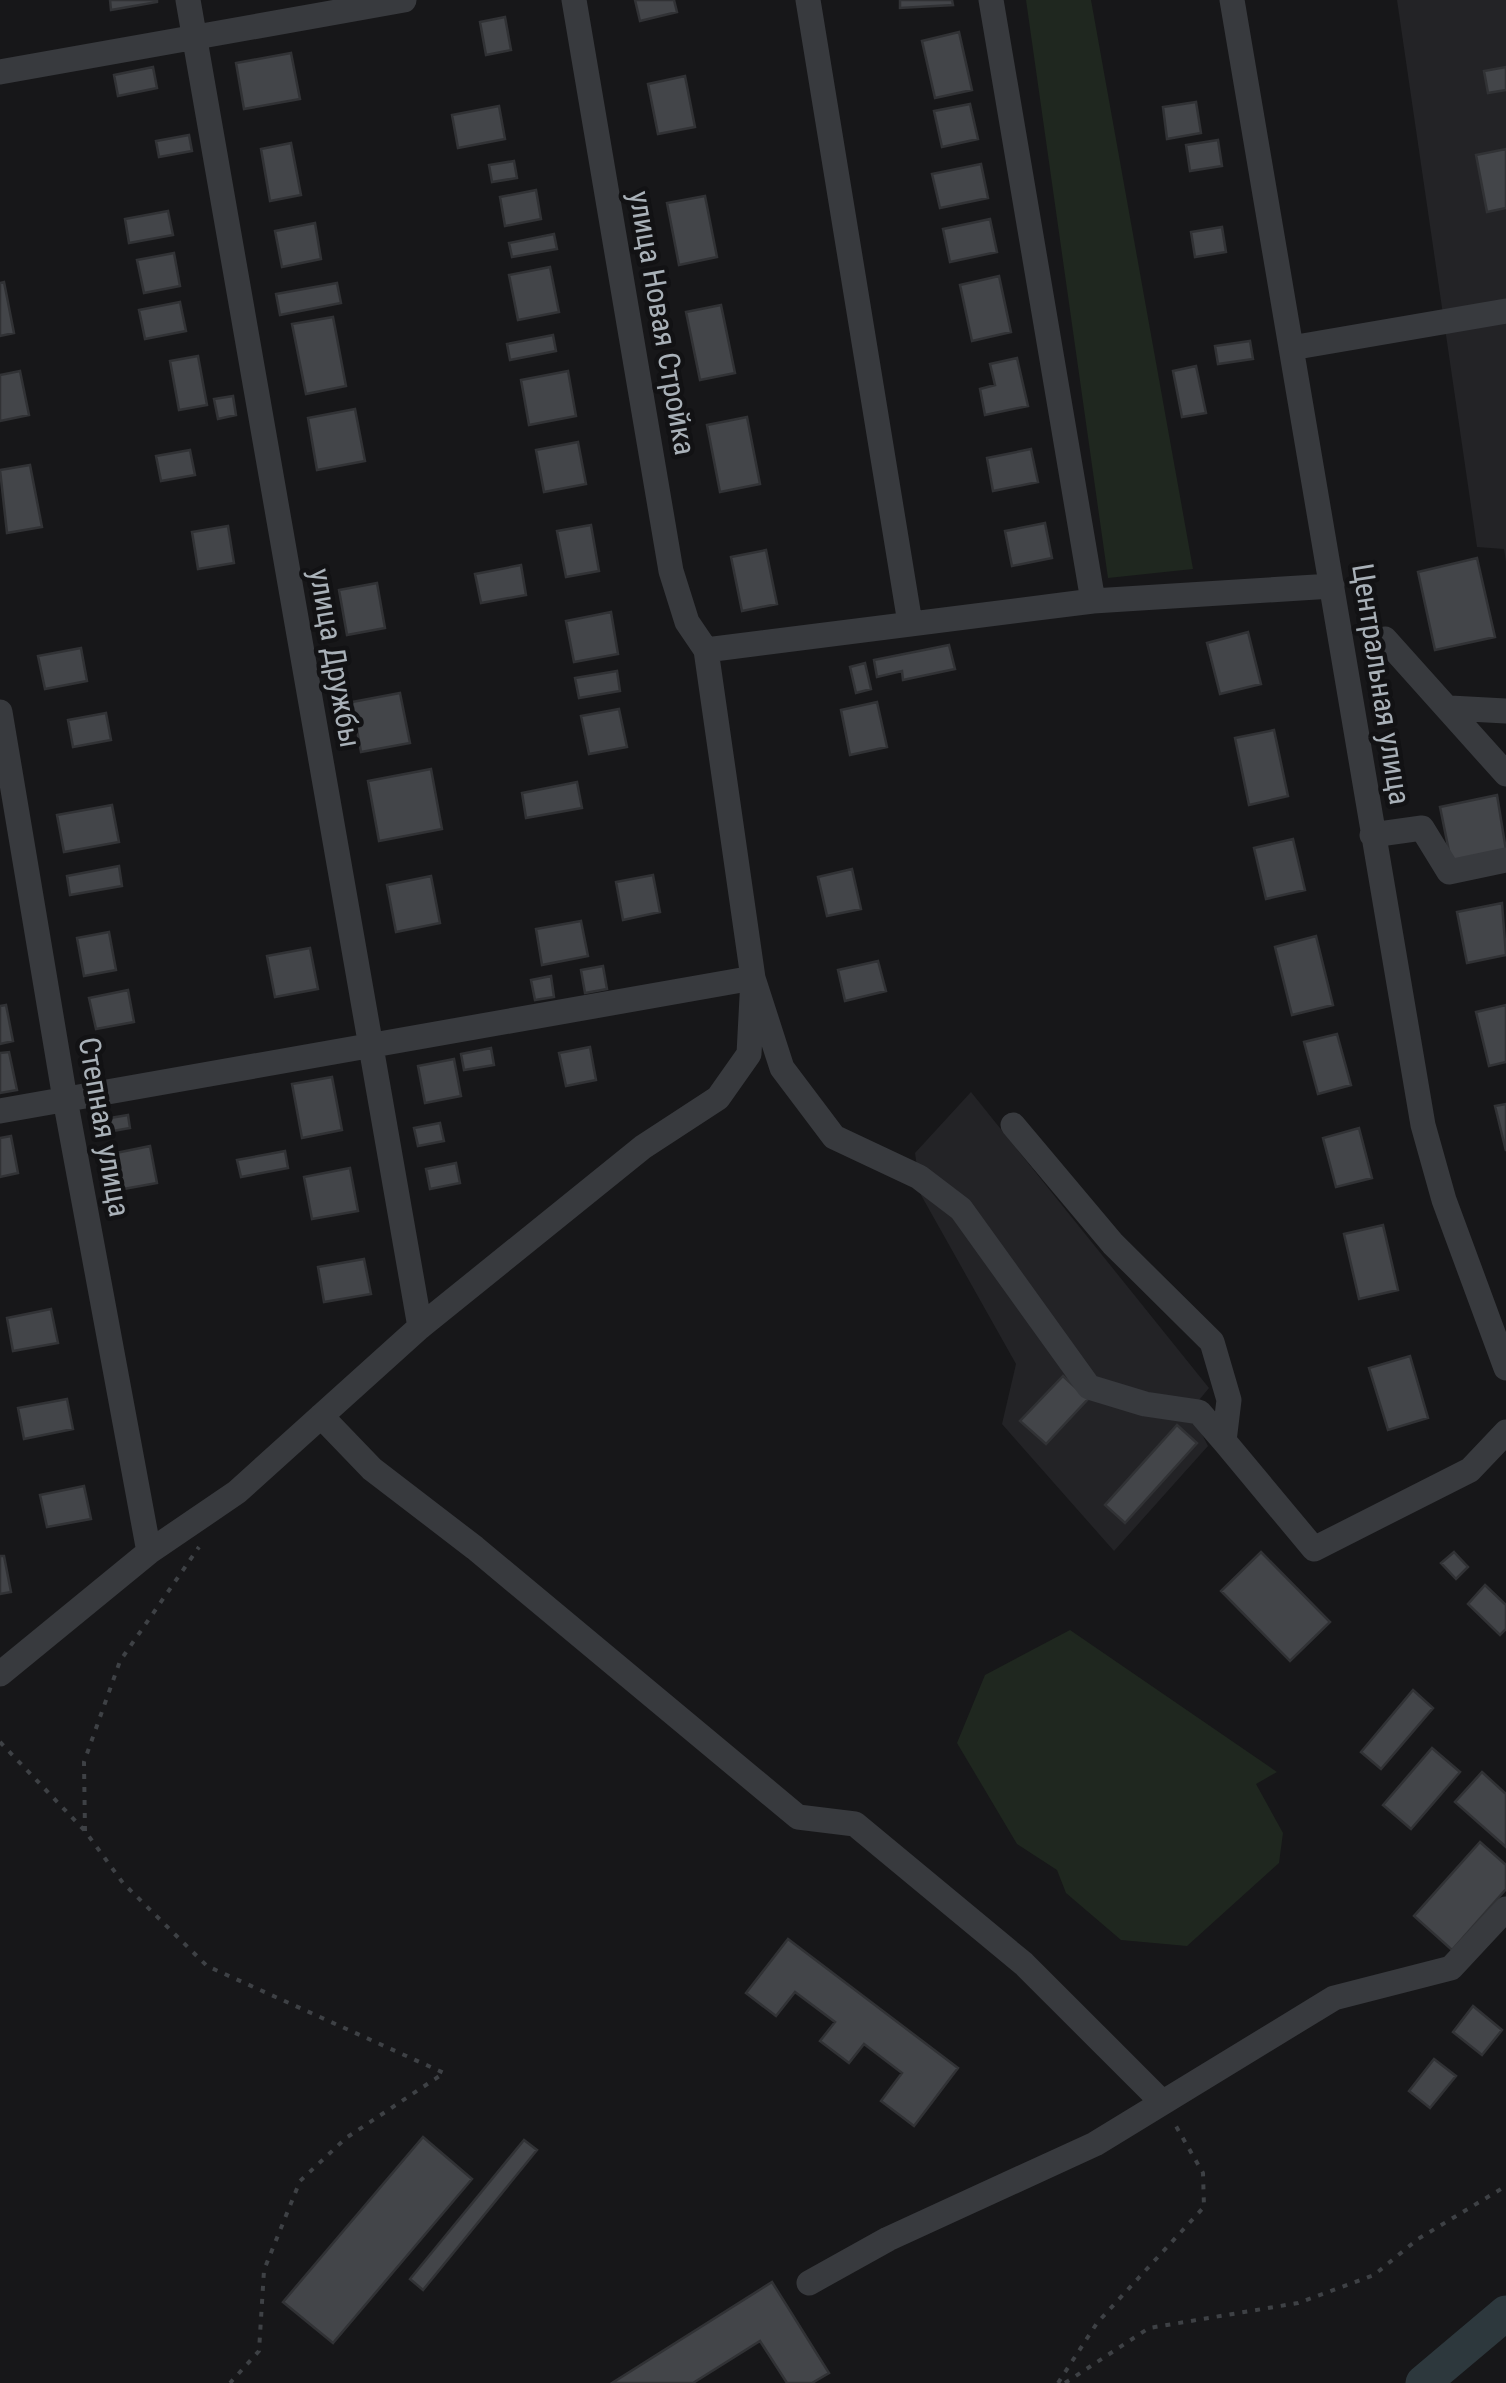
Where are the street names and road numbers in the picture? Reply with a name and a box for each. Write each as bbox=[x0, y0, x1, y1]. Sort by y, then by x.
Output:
street label: улица Новая Стройка bbox=[622, 188, 703, 458]
street label: Центральная улица bbox=[1345, 561, 1418, 807]
street label: улица Дружбы bbox=[303, 566, 368, 750]
street label: Степная улица bbox=[71, 1034, 137, 1219]

